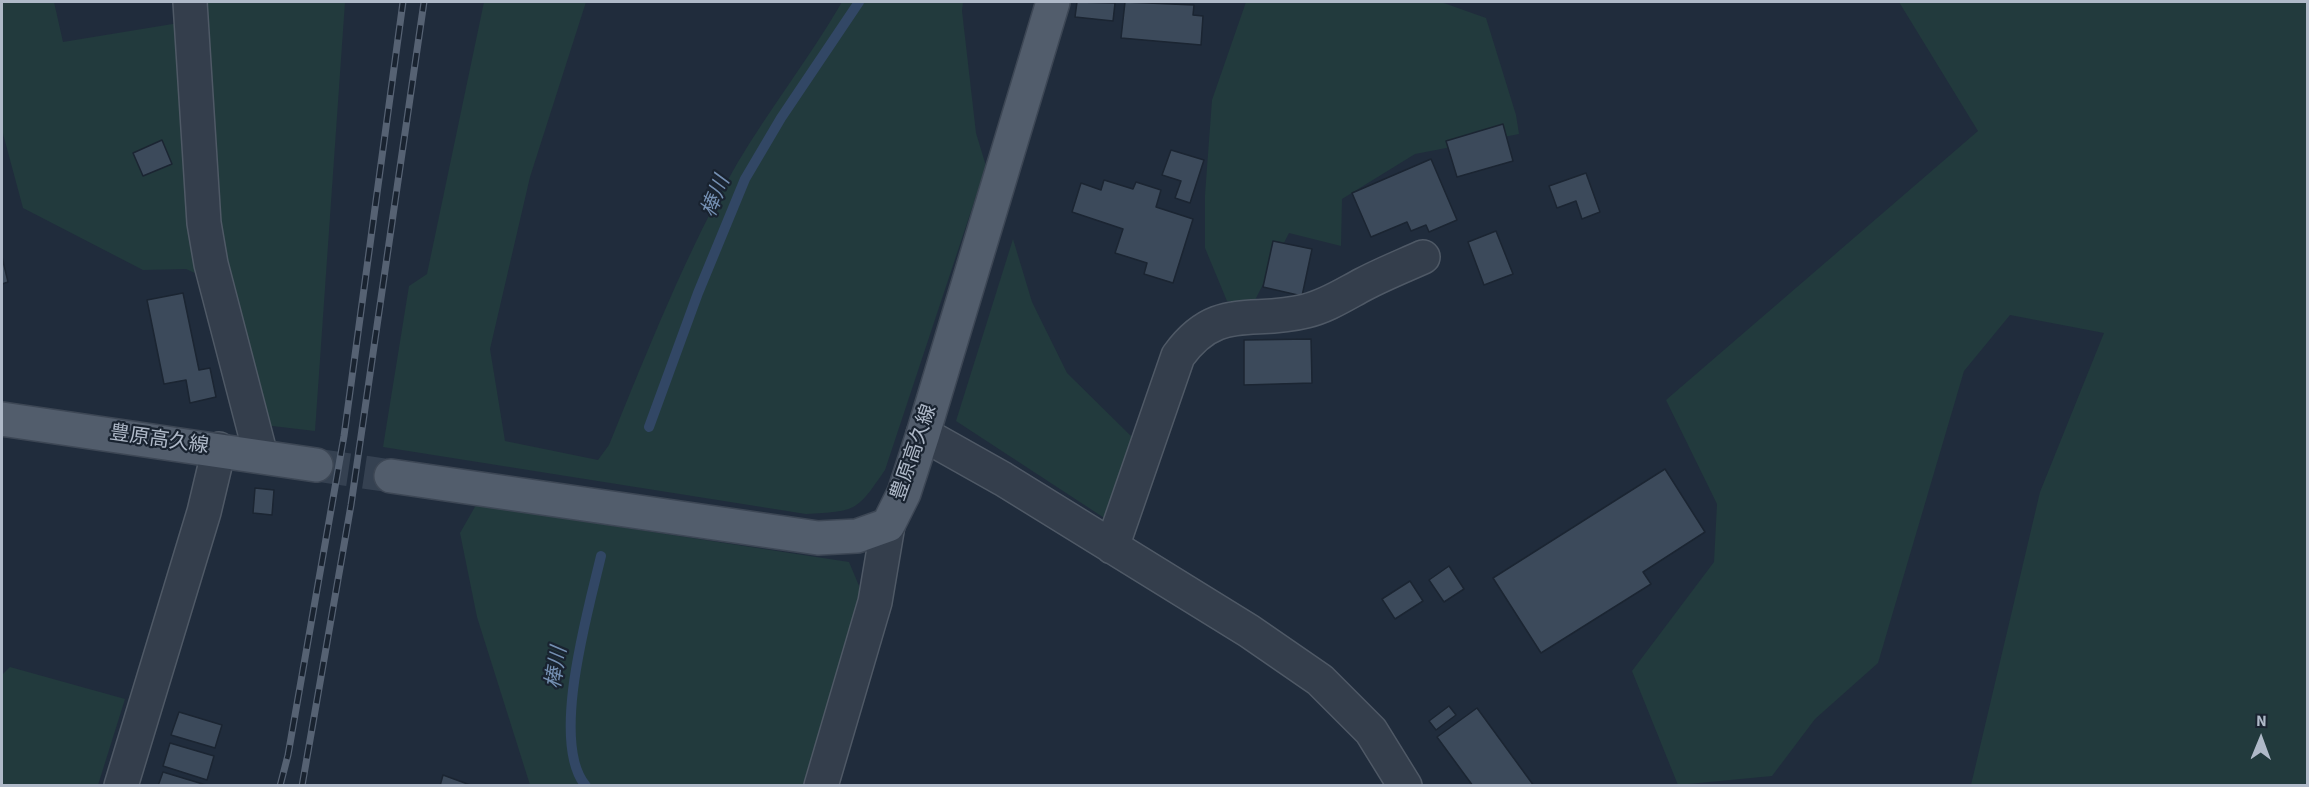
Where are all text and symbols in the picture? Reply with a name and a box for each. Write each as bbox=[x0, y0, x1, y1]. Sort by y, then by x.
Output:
water label: 棒川 bbox=[697, 173, 737, 221]
street label: 豊原高久線 bbox=[887, 402, 943, 504]
street label: 豊原高久線 bbox=[108, 422, 210, 460]
water label: 棒川 bbox=[542, 645, 574, 691]
north arrow bbox=[2231, 709, 2291, 769]
text: N bbox=[2256, 710, 2267, 732]

